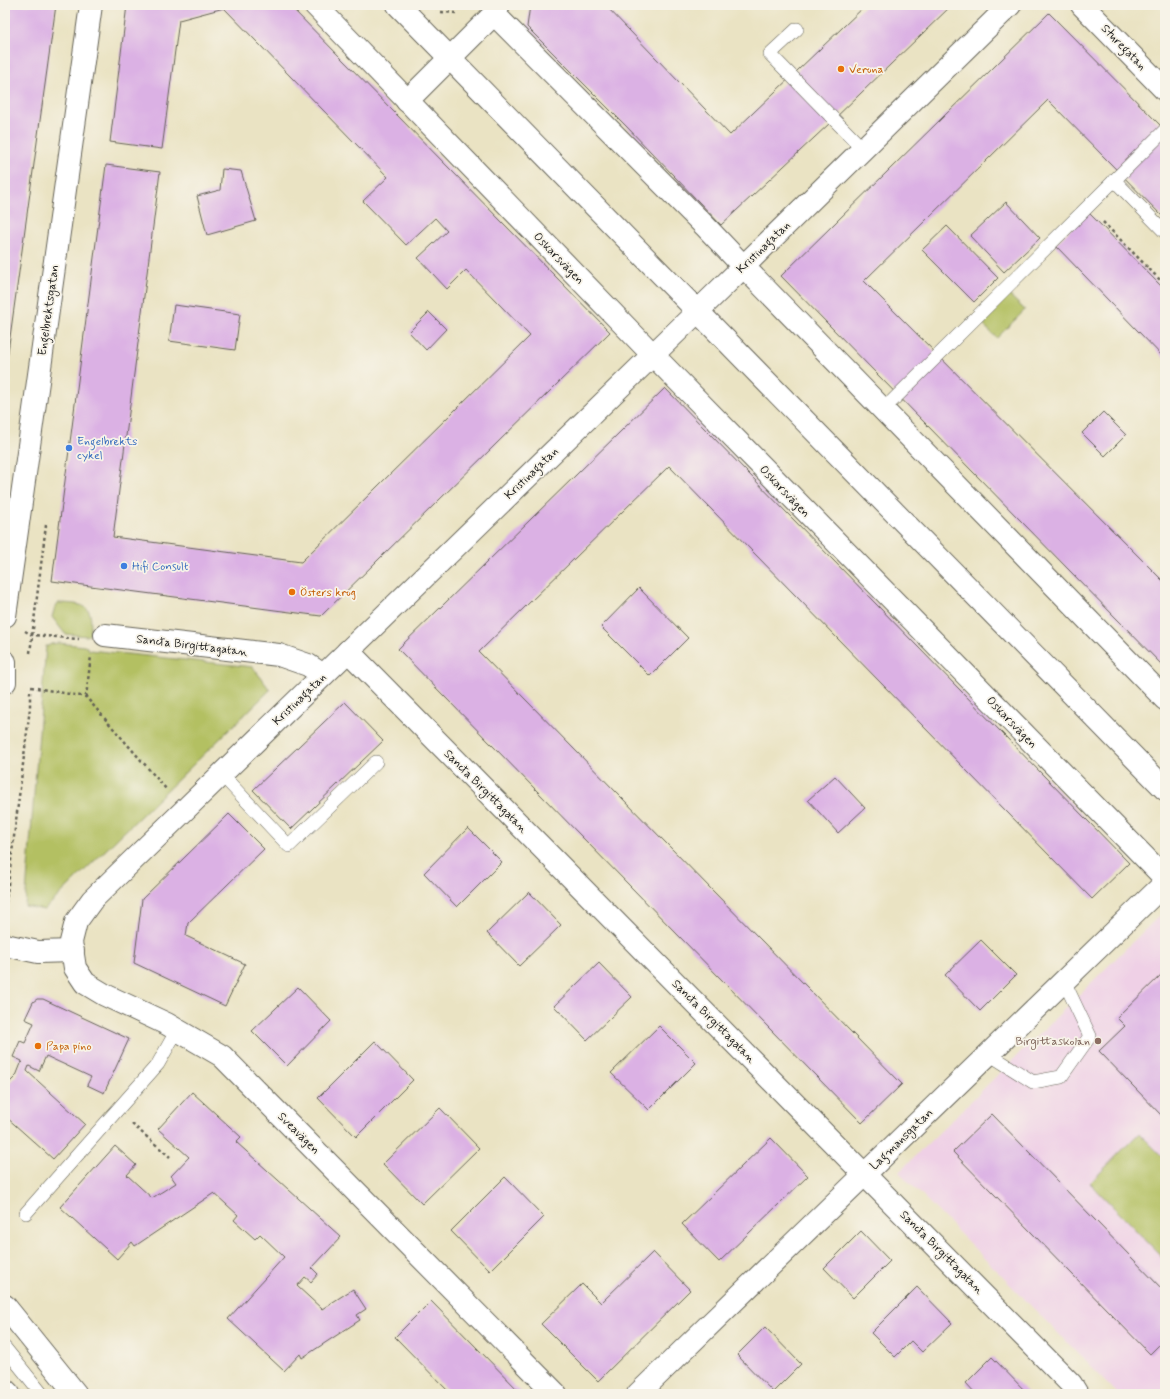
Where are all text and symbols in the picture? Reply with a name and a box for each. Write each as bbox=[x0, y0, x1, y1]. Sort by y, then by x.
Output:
street label: Sturegatan bbox=[1096, 21, 1149, 75]
place label: Verona bbox=[849, 62, 884, 78]
marker: Verona bbox=[836, 64, 846, 74]
street label: Kristinagatan bbox=[733, 218, 795, 278]
street label: Oskarsvägen bbox=[529, 229, 587, 288]
street label: Engelbrektsgatan bbox=[35, 264, 64, 357]
place label: Engelbrekts cykel bbox=[77, 434, 137, 464]
marker: Engelbrekts cykel bbox=[64, 443, 74, 453]
street label: Kristinagatan bbox=[501, 444, 563, 504]
street label: Oskarsvägen bbox=[755, 462, 813, 521]
place label: Hifi Consult bbox=[132, 559, 189, 575]
marker: Hifi Consult bbox=[119, 561, 129, 571]
place label: Östers krog bbox=[300, 585, 356, 601]
marker: Östers krog bbox=[287, 587, 297, 597]
street label: Sancta Birgittagatan bbox=[135, 631, 249, 661]
street label: Kristinagatan bbox=[269, 670, 331, 730]
street label: Oskarsvägen bbox=[982, 693, 1040, 752]
street label: Sancta Birgittagatan bbox=[440, 746, 531, 837]
street label: Sancta Birgittagatan bbox=[668, 976, 759, 1067]
place label: Birgittaskolan bbox=[1015, 1034, 1090, 1050]
marker: Birgittaskolan bbox=[1093, 1036, 1103, 1046]
place label: Papa pino bbox=[46, 1039, 92, 1055]
marker: Papa pino bbox=[33, 1041, 43, 1051]
street label: Lagmansgatan bbox=[867, 1105, 937, 1175]
street label: Sveavägen bbox=[274, 1109, 323, 1158]
street label: Sancta Birgittagatan bbox=[896, 1207, 987, 1298]

